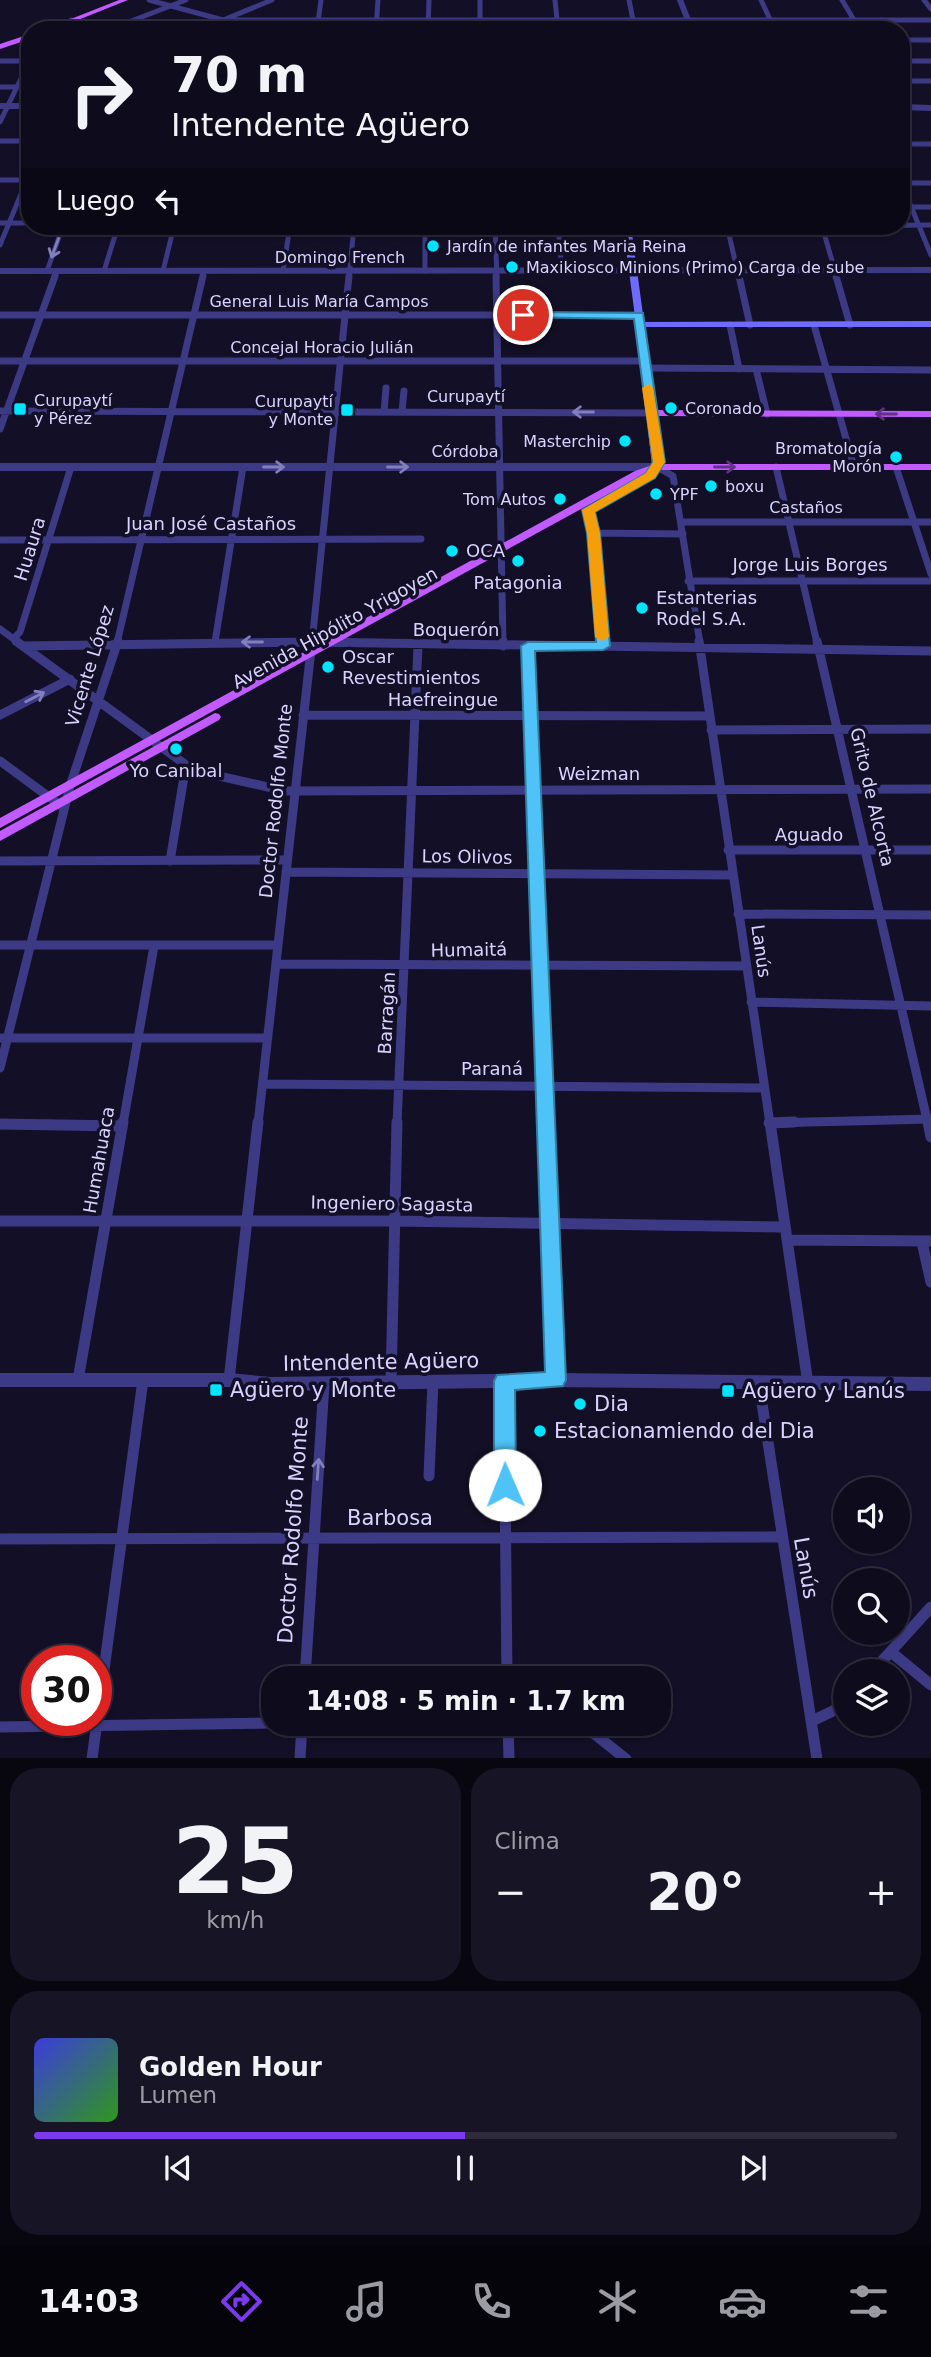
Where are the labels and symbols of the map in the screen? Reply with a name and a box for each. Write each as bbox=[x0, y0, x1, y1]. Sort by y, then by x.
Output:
one-way arrow bbox=[48, 237, 60, 259]
place label: Jardín de infantes Maria Reina bbox=[446, 237, 687, 256]
marker: Jardín de infantes Maria Reina bbox=[425, 238, 441, 254]
street label: Domingo French bbox=[275, 248, 405, 267]
place label: Maxikiosco Minions (Primo) Carga de sube bbox=[526, 258, 864, 277]
marker: Maxikiosco Minions (Primo) Carga de sube bbox=[504, 259, 520, 275]
pin bbox=[493, 285, 553, 345]
street label: General Luis María Campos bbox=[209, 292, 429, 311]
street label: Concejal Horacio Julián bbox=[230, 338, 414, 357]
street label: Curupaytí bbox=[427, 387, 506, 406]
place label: Curupaytí y Pérez bbox=[34, 391, 113, 428]
place label: Curupaytí y Monte bbox=[255, 392, 334, 429]
place label: Coronado bbox=[685, 399, 762, 418]
marker: Coronado bbox=[663, 400, 679, 416]
marker: Curupaytí y Pérez bbox=[12, 401, 28, 417]
marker: Curupaytí y Monte bbox=[339, 402, 355, 418]
one-way arrow bbox=[572, 405, 595, 419]
one-way arrow bbox=[875, 407, 898, 421]
place label: Masterchip bbox=[523, 432, 611, 451]
marker: Masterchip bbox=[617, 433, 633, 449]
place label: Bromatología Morón bbox=[775, 439, 882, 476]
street label: Córdoba bbox=[431, 442, 499, 461]
marker: Bromatología Morón bbox=[888, 449, 904, 465]
one-way arrow bbox=[263, 460, 286, 474]
one-way arrow bbox=[386, 460, 409, 474]
one-way arrow bbox=[714, 460, 737, 474]
place label: boxu bbox=[725, 477, 764, 496]
marker: boxu bbox=[703, 478, 719, 494]
place label: YPF bbox=[669, 485, 699, 504]
marker: YPF bbox=[648, 486, 664, 502]
place label: Tom Autos bbox=[462, 490, 546, 509]
marker: Tom Autos bbox=[552, 491, 568, 507]
street label: Castaños bbox=[769, 498, 843, 517]
street label: Juan José Castaños bbox=[125, 513, 296, 534]
street label: Huaura bbox=[10, 514, 49, 583]
place label: OCA bbox=[466, 540, 506, 561]
marker: OCA bbox=[444, 543, 460, 559]
marker: Patagonia bbox=[510, 553, 526, 569]
street label: Jorge Luis Borges bbox=[731, 554, 888, 575]
street label: Avenida Hipólito Yrigoyen bbox=[229, 562, 441, 693]
place label: Patagonia bbox=[473, 572, 563, 593]
place label: Estanterias Rodel S.A. bbox=[656, 587, 757, 629]
marker: Estanterias Rodel S.A. bbox=[634, 600, 650, 616]
street label: Vicente López bbox=[61, 603, 118, 729]
street label: Boquerón bbox=[413, 619, 499, 640]
one-way arrow bbox=[240, 635, 263, 649]
place label: Oscar Revestimientos bbox=[342, 646, 480, 688]
marker: Oscar Revestimientos bbox=[320, 659, 336, 675]
one-way arrow bbox=[24, 689, 45, 703]
street label: Haefreingue bbox=[388, 689, 498, 710]
street label: Doctor Rodolfo Monte bbox=[255, 703, 296, 899]
street label: Grito de Alcorta bbox=[846, 725, 899, 868]
marker: Yo Canibal bbox=[168, 741, 184, 757]
place label: Yo Canibal bbox=[129, 760, 222, 781]
street label: Weizman bbox=[558, 763, 640, 784]
street label: Aguado bbox=[775, 824, 843, 845]
street label: Los Olivos bbox=[421, 845, 513, 868]
street label: Lanús bbox=[747, 923, 776, 979]
street label: Humaitá bbox=[431, 938, 507, 961]
street label: Barragán bbox=[374, 971, 399, 1055]
street label: Paraná bbox=[461, 1058, 523, 1079]
street label: Humahuaca bbox=[79, 1105, 118, 1215]
street label: Ingeniero Sagasta bbox=[310, 1192, 474, 1215]
street label: Intendente Agüero bbox=[283, 1348, 479, 1376]
place label: Agüero y Monte bbox=[230, 1378, 396, 1402]
place label: Agüero y Lanús bbox=[742, 1379, 905, 1403]
marker: Agüero y Monte bbox=[208, 1382, 224, 1398]
marker: Agüero y Lanús bbox=[720, 1383, 736, 1399]
place label: Dia bbox=[594, 1392, 629, 1416]
marker: Dia bbox=[572, 1396, 588, 1412]
street label: Doctor Rodolfo Monte bbox=[273, 1416, 313, 1644]
place label: Estacionamiendo del Dia bbox=[554, 1419, 815, 1443]
marker: Estacionamiendo del Dia bbox=[532, 1423, 548, 1439]
position arrow bbox=[468, 1448, 542, 1522]
one-way arrow bbox=[312, 1458, 325, 1480]
street label: Barbosa bbox=[347, 1506, 433, 1530]
street label: Lanús bbox=[789, 1535, 823, 1601]
speed limit sign: 30 bbox=[21, 1645, 112, 1736]

